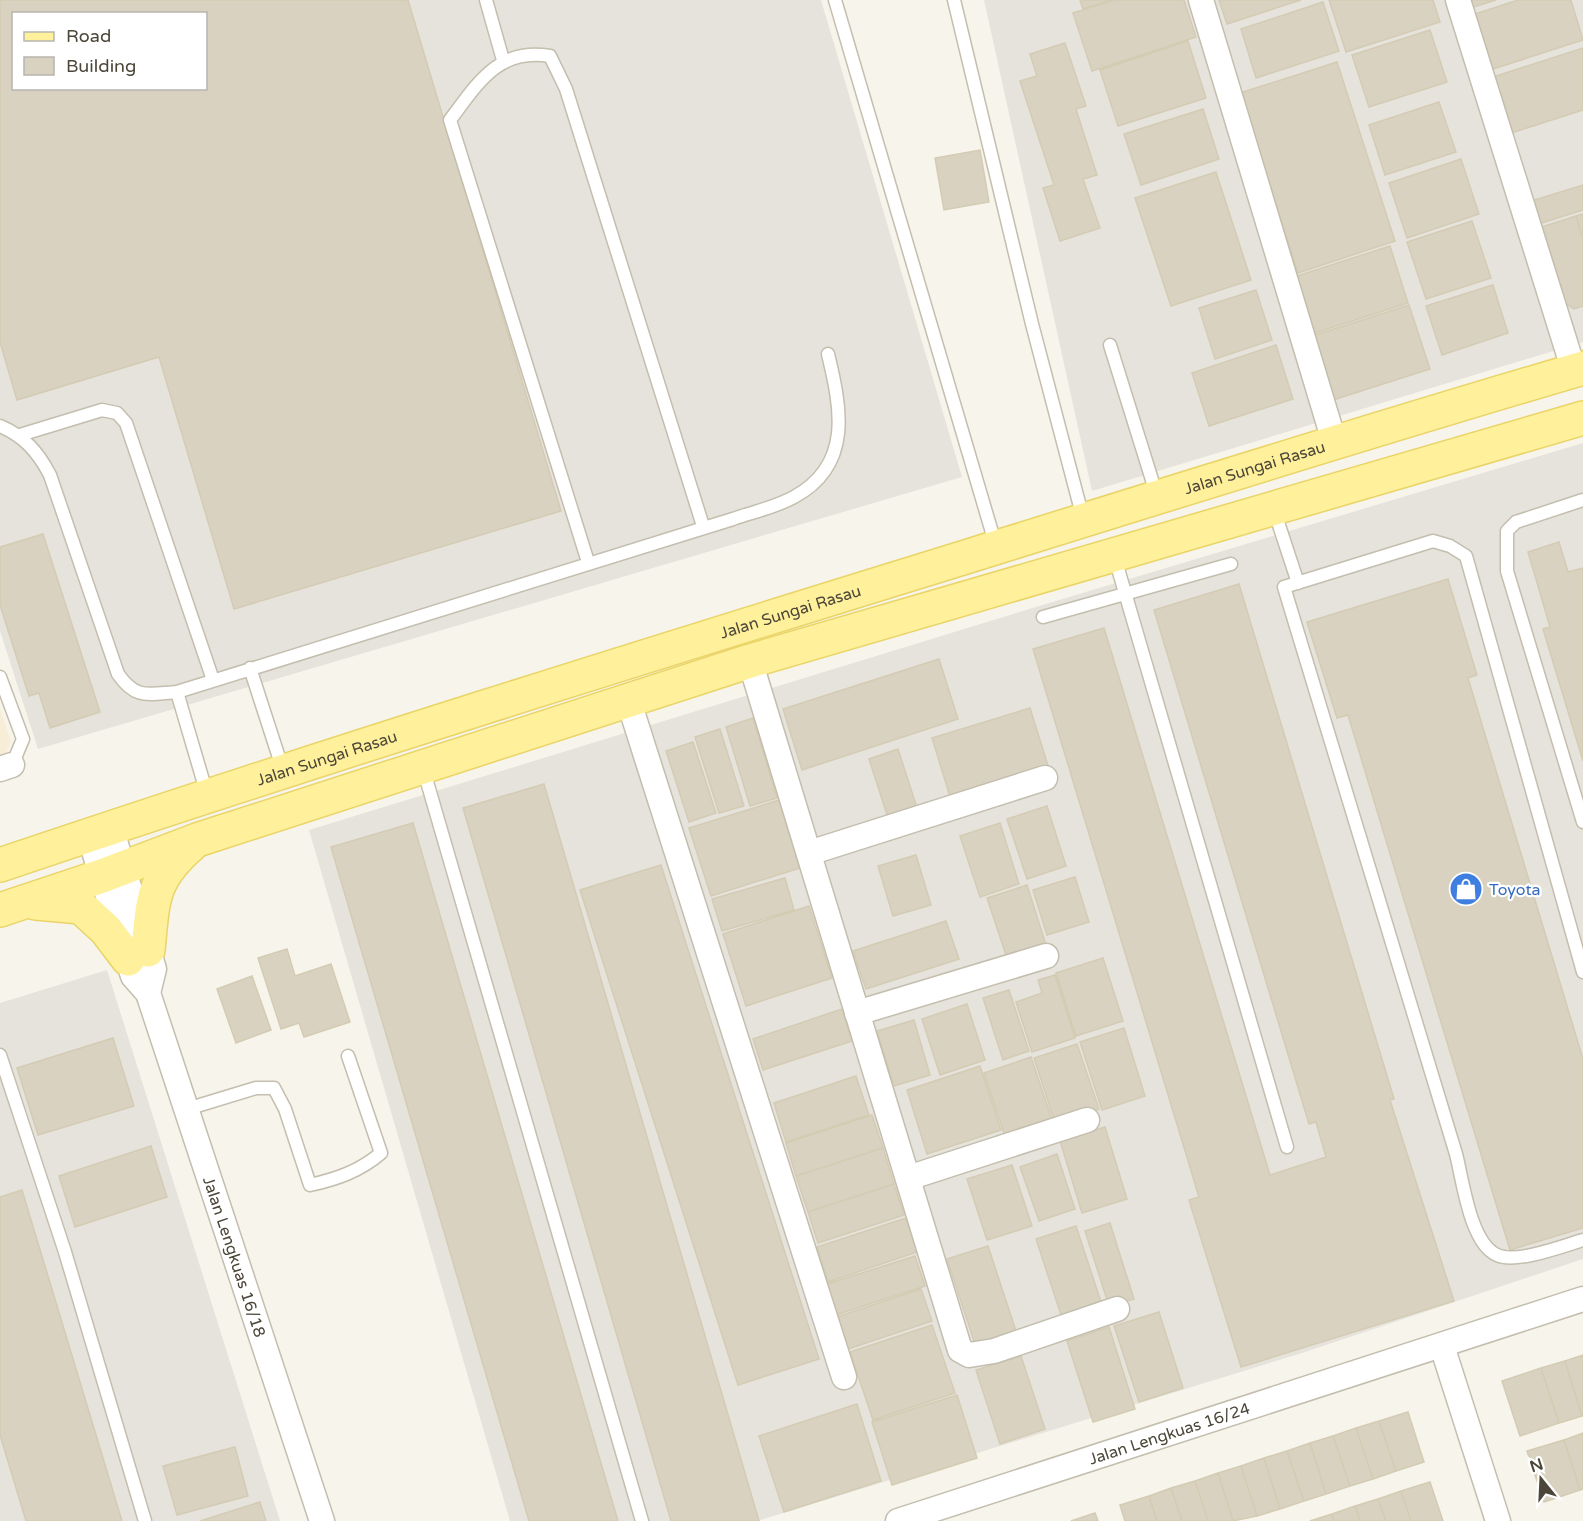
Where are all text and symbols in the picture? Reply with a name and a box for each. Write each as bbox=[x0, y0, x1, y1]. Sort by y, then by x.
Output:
legend bbox=[12, 12, 207, 90]
text: Road bbox=[66, 25, 111, 47]
text: Building bbox=[66, 55, 136, 77]
street label: Jalan Sungai Rasau bbox=[1182, 437, 1328, 499]
street label: Jalan Sungai Rasau bbox=[718, 581, 864, 644]
street label: Jalan Sungai Rasau bbox=[254, 727, 400, 791]
shop icon: Toyota bbox=[1448, 871, 1484, 907]
place label: Toyota bbox=[1489, 880, 1541, 900]
street label: Jalan Lengkuas 16/18 bbox=[198, 1174, 270, 1340]
street label: Jalan Lengkuas 16/24 bbox=[1086, 1399, 1253, 1470]
north arrow bbox=[1511, 1449, 1571, 1509]
text: N bbox=[1527, 1454, 1546, 1477]

